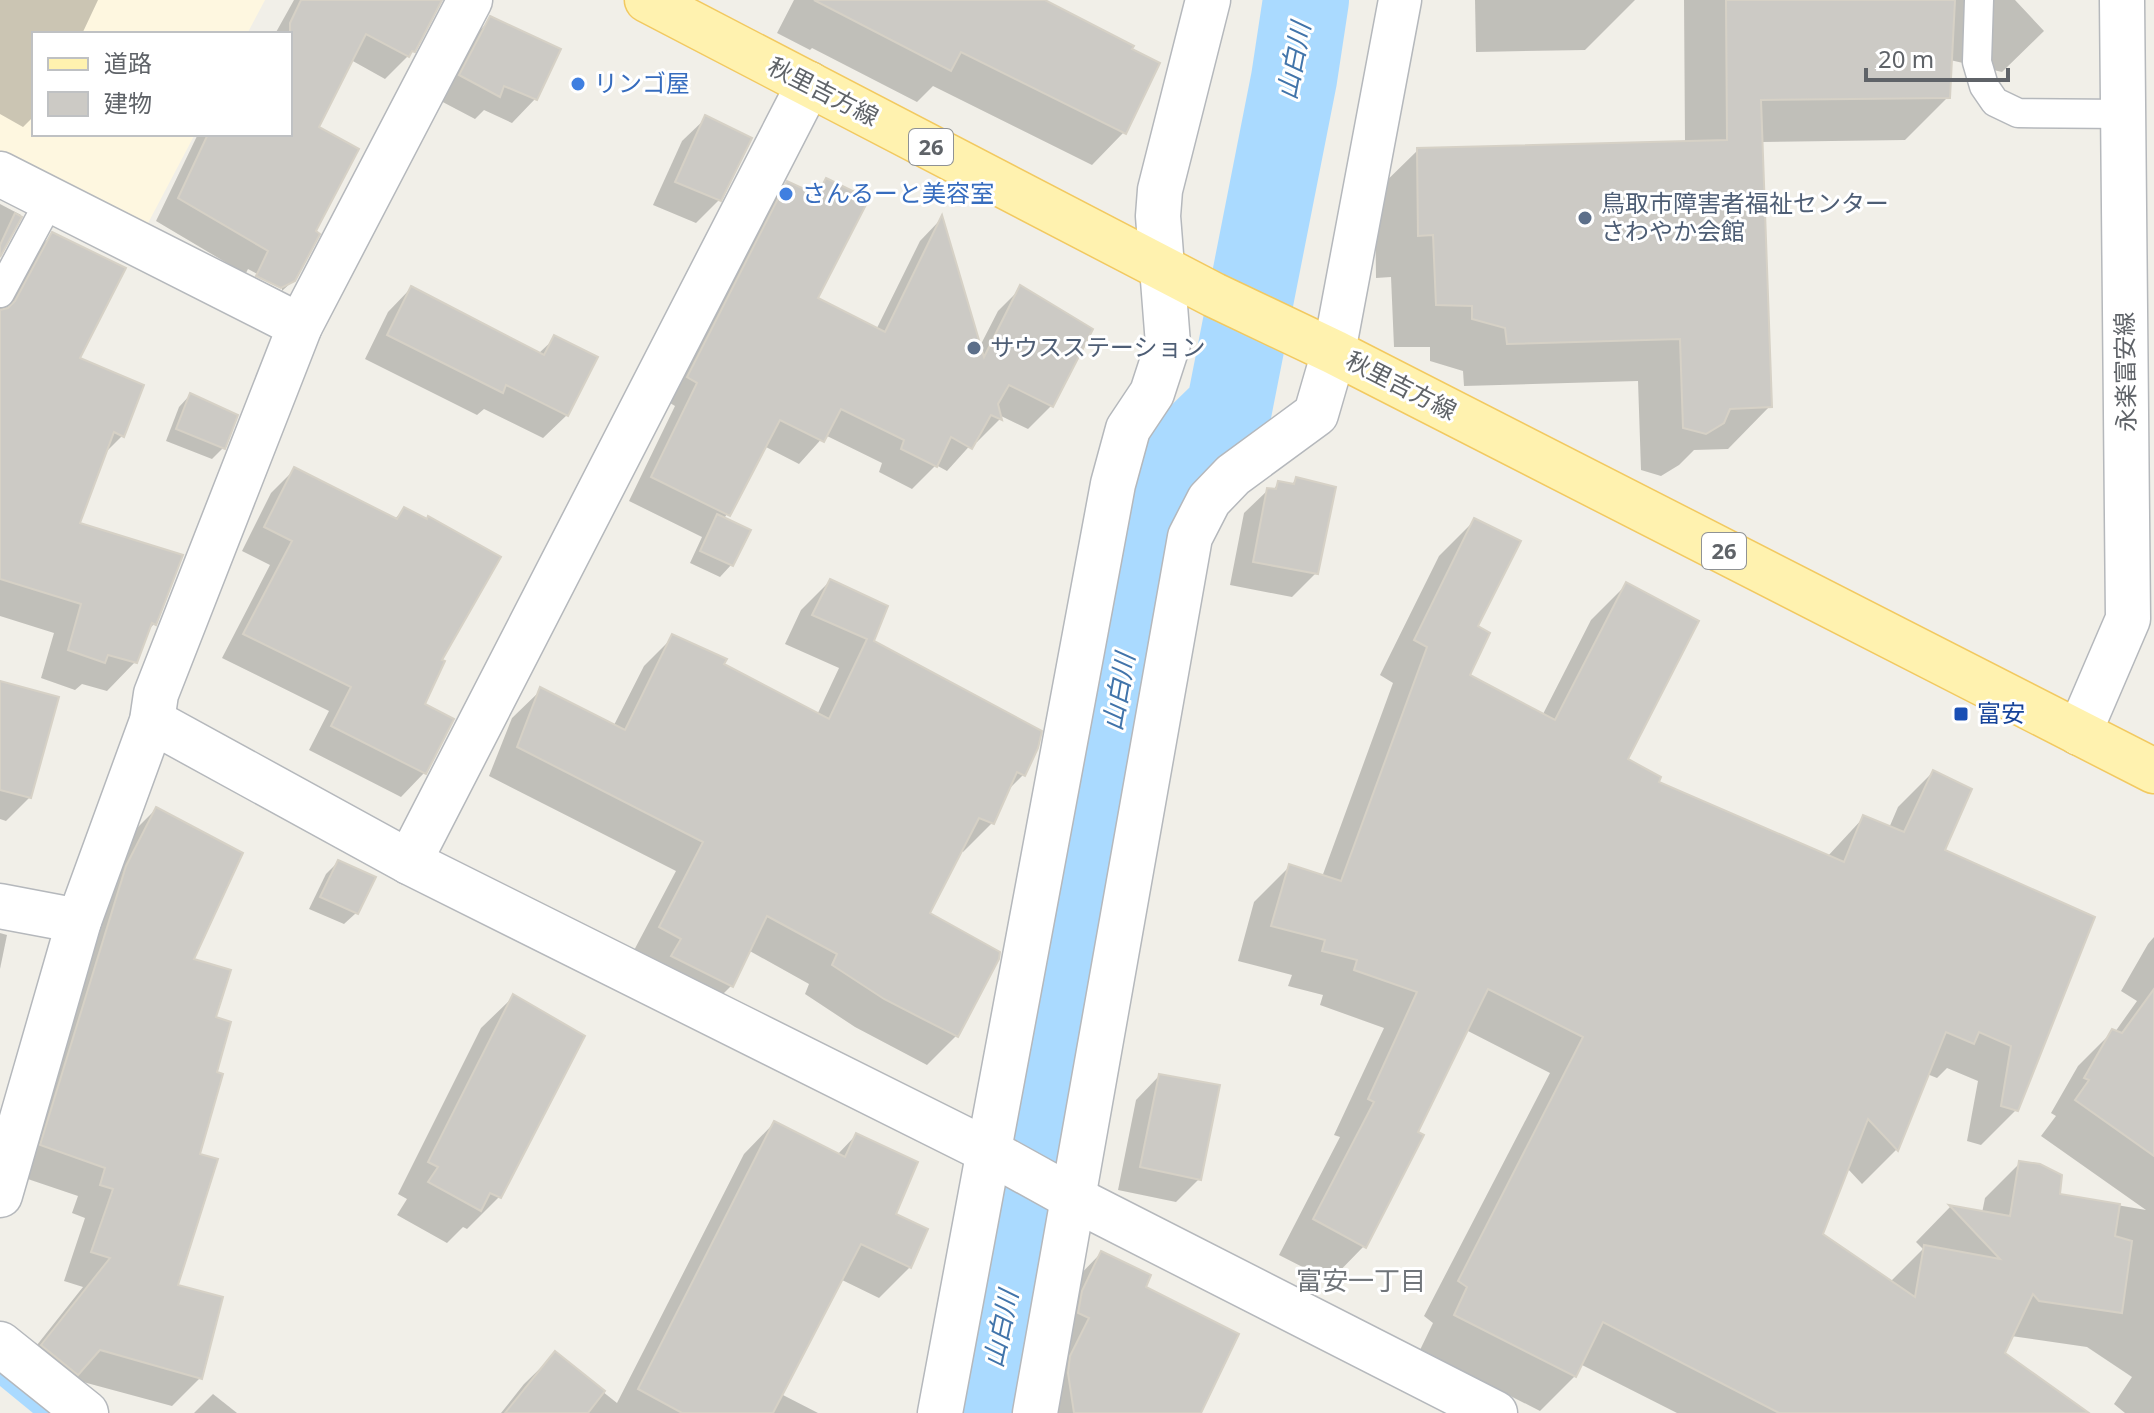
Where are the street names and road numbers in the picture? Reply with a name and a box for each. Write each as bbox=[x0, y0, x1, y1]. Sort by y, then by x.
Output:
street label: 秋里吉方線 bbox=[763, 49, 885, 133]
road number: 26 bbox=[909, 129, 953, 165]
street label: 永楽富安線 bbox=[2107, 312, 2142, 432]
street label: 秋里吉方線 bbox=[1341, 343, 1463, 427]
road number: 26 bbox=[1702, 533, 1746, 569]

